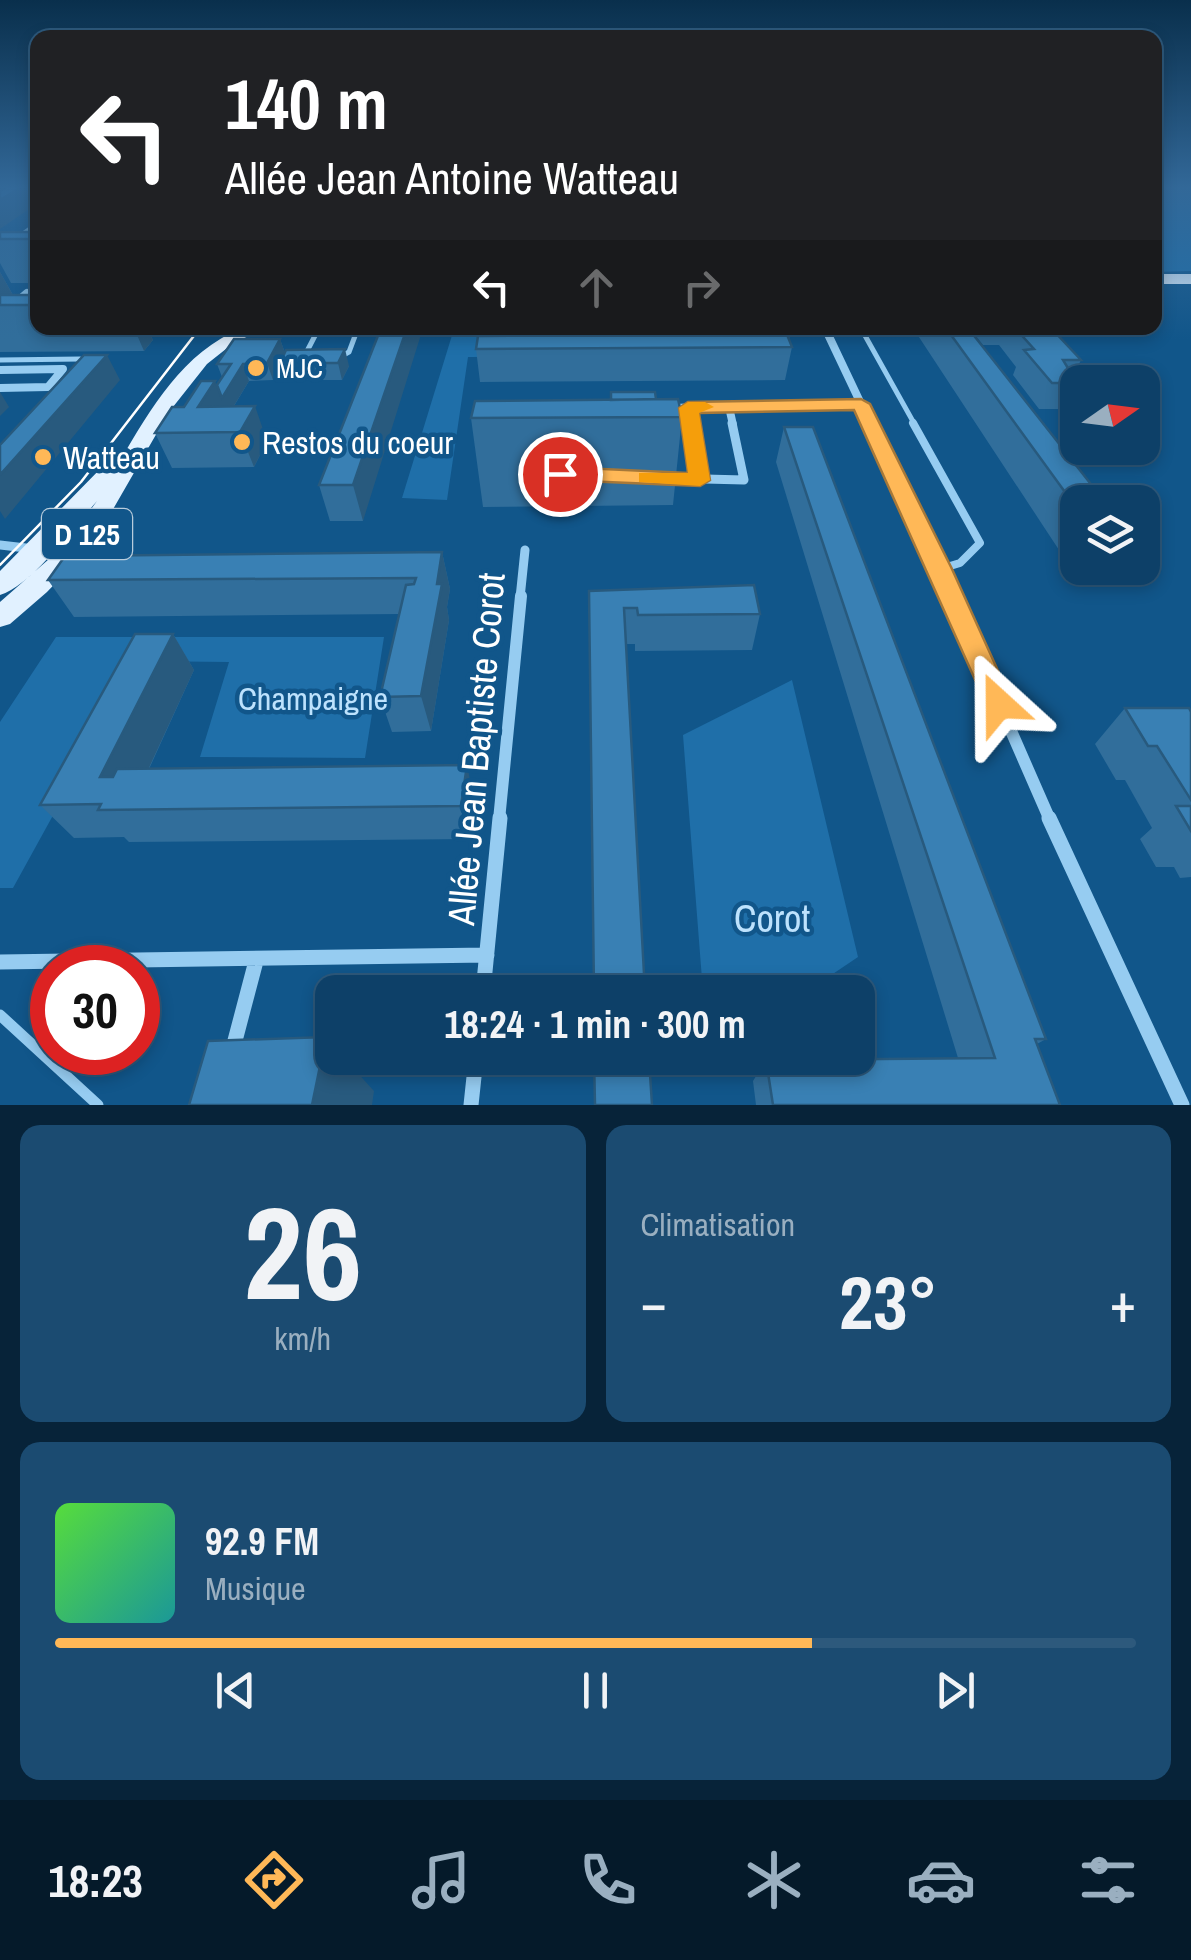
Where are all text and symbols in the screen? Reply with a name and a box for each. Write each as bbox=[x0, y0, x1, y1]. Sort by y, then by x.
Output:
text: 140 m bbox=[225, 57, 388, 151]
icon: left bbox=[60, 70, 190, 200]
text: Allée Jean Antoine Watteau bbox=[225, 147, 679, 208]
icon: left bbox=[464, 260, 519, 315]
icon: ahead bbox=[569, 260, 624, 315]
icon: right bbox=[674, 260, 729, 315]
place label: MJC bbox=[276, 349, 323, 387]
marker: MJC bbox=[245, 357, 267, 379]
north arrow bbox=[1060, 365, 1160, 465]
map controls bbox=[1060, 365, 1160, 585]
place label: Restos du coeur bbox=[262, 421, 453, 464]
marker: Restos du coeur bbox=[231, 431, 253, 453]
pin bbox=[518, 432, 603, 517]
place label: Watteau bbox=[63, 436, 160, 479]
marker: Watteau bbox=[32, 446, 54, 468]
icon: arrive bbox=[533, 447, 588, 502]
button: layers bbox=[1060, 485, 1160, 585]
road number: D 125 bbox=[42, 509, 132, 559]
street label: Allée Jean Baptiste Corot bbox=[435, 570, 517, 928]
position arrow bbox=[947, 652, 1051, 756]
park label: Champaigne bbox=[238, 677, 388, 720]
park label: Corot bbox=[734, 893, 810, 944]
speed limit sign: 30 bbox=[30, 945, 160, 1075]
text: 18:24 · 1 min · 300 m bbox=[444, 999, 746, 1050]
text: 26 bbox=[243, 1164, 362, 1340]
text: Climatisation bbox=[641, 1203, 795, 1246]
text: 23° bbox=[839, 1251, 937, 1352]
text: − bbox=[641, 1265, 667, 1339]
text: + bbox=[1110, 1265, 1136, 1339]
text: km/h bbox=[274, 1317, 331, 1360]
text: 92.9 FM bbox=[205, 1516, 319, 1567]
text: Musique bbox=[205, 1567, 306, 1610]
icon: previous bbox=[208, 1663, 263, 1718]
icon: pause bbox=[568, 1663, 623, 1718]
icon: next bbox=[928, 1663, 983, 1718]
icon: directions bbox=[239, 1845, 309, 1915]
icon: music bbox=[406, 1845, 476, 1915]
icon: phone bbox=[573, 1845, 643, 1915]
icon: climate bbox=[739, 1845, 809, 1915]
icon: car bbox=[906, 1845, 976, 1915]
icon: filters bbox=[1073, 1845, 1143, 1915]
text: 18:23 bbox=[48, 1850, 143, 1911]

